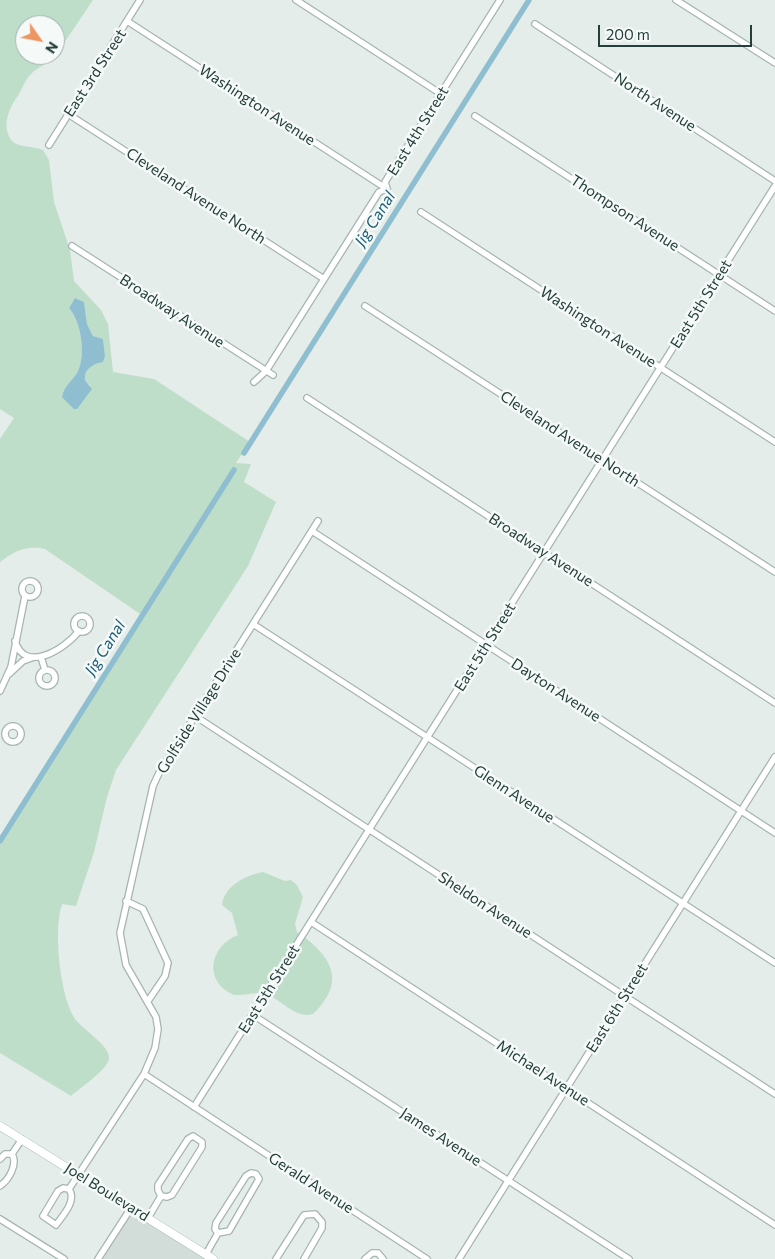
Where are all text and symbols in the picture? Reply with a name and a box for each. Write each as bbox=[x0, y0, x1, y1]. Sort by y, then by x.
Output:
north arrow bbox=[15, 15, 65, 65]
scale bar bbox=[600, 15, 754, 47]
text: 200 m bbox=[606, 25, 650, 43]
street label: East 3rd Street bbox=[60, 26, 130, 120]
text: N bbox=[42, 39, 62, 57]
street label: Washington Avenue bbox=[196, 61, 318, 149]
street label: North Avenue bbox=[611, 69, 699, 135]
street label: East 4th Street bbox=[383, 83, 453, 179]
street label: Cleveland Avenue North bbox=[123, 144, 269, 248]
street label: Thompson Avenue bbox=[567, 171, 683, 255]
water label: Jig Canal bbox=[351, 188, 399, 250]
street label: East 5th Street bbox=[667, 256, 735, 352]
street label: Broadway Avenue bbox=[116, 270, 228, 352]
street label: Washington Avenue bbox=[537, 283, 659, 371]
street label: Cleveland Avenue North bbox=[497, 387, 643, 491]
street label: Broadway Avenue bbox=[485, 509, 597, 591]
street label: East 5th Street bbox=[451, 599, 519, 695]
water label: Jig Canal bbox=[81, 617, 129, 679]
street label: Golfside Village Drive bbox=[153, 645, 245, 777]
street label: Dayton Avenue bbox=[508, 654, 604, 726]
street label: Glenn Avenue bbox=[470, 761, 558, 827]
street label: Sheldon Avenue bbox=[435, 868, 535, 942]
street label: East 5th Street bbox=[235, 941, 303, 1037]
street label: East 6th Street bbox=[582, 960, 652, 1056]
street label: Michael Avenue bbox=[493, 1036, 593, 1110]
street label: James Avenue bbox=[397, 1104, 485, 1170]
street label: Gerald Avenue bbox=[265, 1149, 357, 1217]
street label: Joel Boulevard bbox=[61, 1159, 153, 1225]

